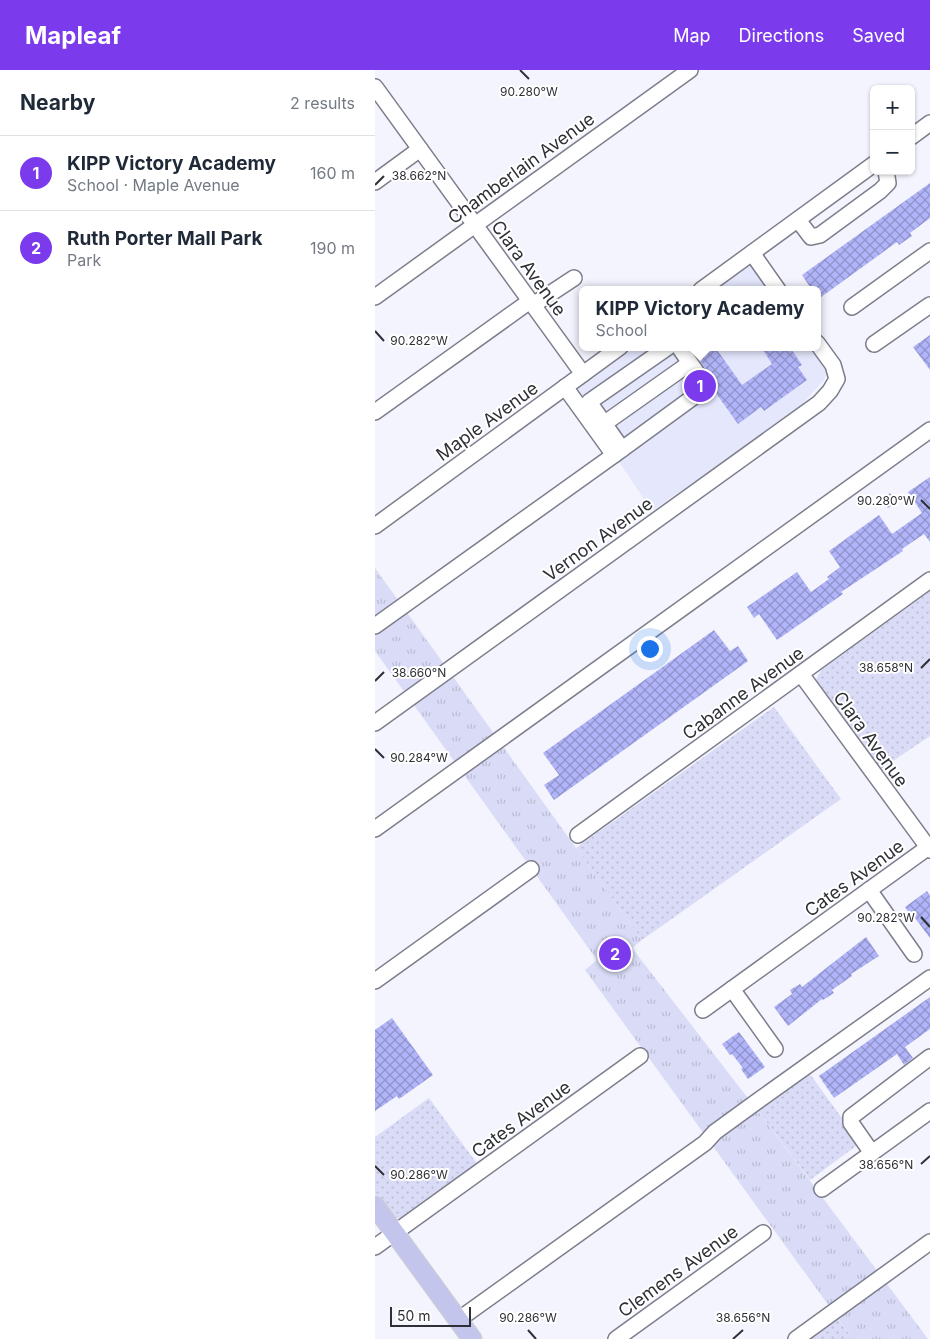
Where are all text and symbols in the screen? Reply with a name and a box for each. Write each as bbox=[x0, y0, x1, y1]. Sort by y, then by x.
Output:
text: Mapleaf bbox=[25, 21, 121, 50]
text: Map bbox=[673, 25, 711, 46]
text: Directions bbox=[739, 25, 824, 46]
text: Saved bbox=[852, 25, 905, 46]
text: 90.280°W bbox=[500, 84, 558, 99]
map controls bbox=[870, 85, 915, 175]
button: + bbox=[870, 85, 915, 130]
text: Nearby bbox=[20, 90, 95, 115]
text: 2 results bbox=[290, 93, 355, 113]
street label: Chamberlain Avenue bbox=[444, 108, 598, 228]
button: − bbox=[870, 130, 915, 175]
text: KIPP Victory Academy bbox=[67, 152, 276, 175]
text: 1 bbox=[33, 163, 39, 183]
text: 160 m bbox=[310, 163, 355, 183]
text: 38.662°N bbox=[392, 168, 446, 183]
text: School · Maple Avenue bbox=[67, 175, 240, 195]
street label: Clara Avenue bbox=[487, 216, 571, 320]
text: Ruth Porter Mall Park bbox=[67, 227, 263, 250]
text: 2 bbox=[31, 238, 41, 258]
text: 190 m bbox=[310, 238, 355, 258]
text: Park bbox=[67, 250, 101, 270]
popup bbox=[579, 286, 821, 351]
text: KIPP Victory Academy bbox=[596, 297, 804, 320]
text: School bbox=[596, 320, 647, 340]
text: 90.282°W bbox=[390, 333, 448, 348]
pin: 1 bbox=[684, 367, 716, 405]
street label: Maple Avenue bbox=[432, 377, 542, 465]
street label: Vernon Avenue bbox=[539, 492, 657, 586]
text: 90.280°W bbox=[857, 493, 915, 508]
your location bbox=[637, 636, 663, 662]
street label: Cabanne Avenue bbox=[678, 642, 808, 744]
text: 38.658°N bbox=[859, 660, 913, 675]
text: 38.660°N bbox=[392, 665, 446, 680]
street label: Clara Avenue bbox=[829, 687, 913, 791]
text: 90.284°W bbox=[390, 750, 448, 765]
street label: Cates Avenue bbox=[800, 835, 908, 921]
text: 90.282°W bbox=[857, 910, 915, 925]
pin: 2 bbox=[599, 935, 631, 973]
street label: Cates Avenue bbox=[467, 1076, 575, 1162]
text: 38.656°N bbox=[859, 1157, 913, 1172]
text: 90.286°W bbox=[390, 1167, 448, 1182]
street label: Clemens Avenue bbox=[614, 1221, 742, 1321]
scale bar bbox=[390, 1304, 471, 1327]
text: 50 m bbox=[397, 1307, 431, 1324]
text: 90.286°W bbox=[499, 1310, 557, 1325]
text: 38.656°N bbox=[716, 1310, 770, 1325]

